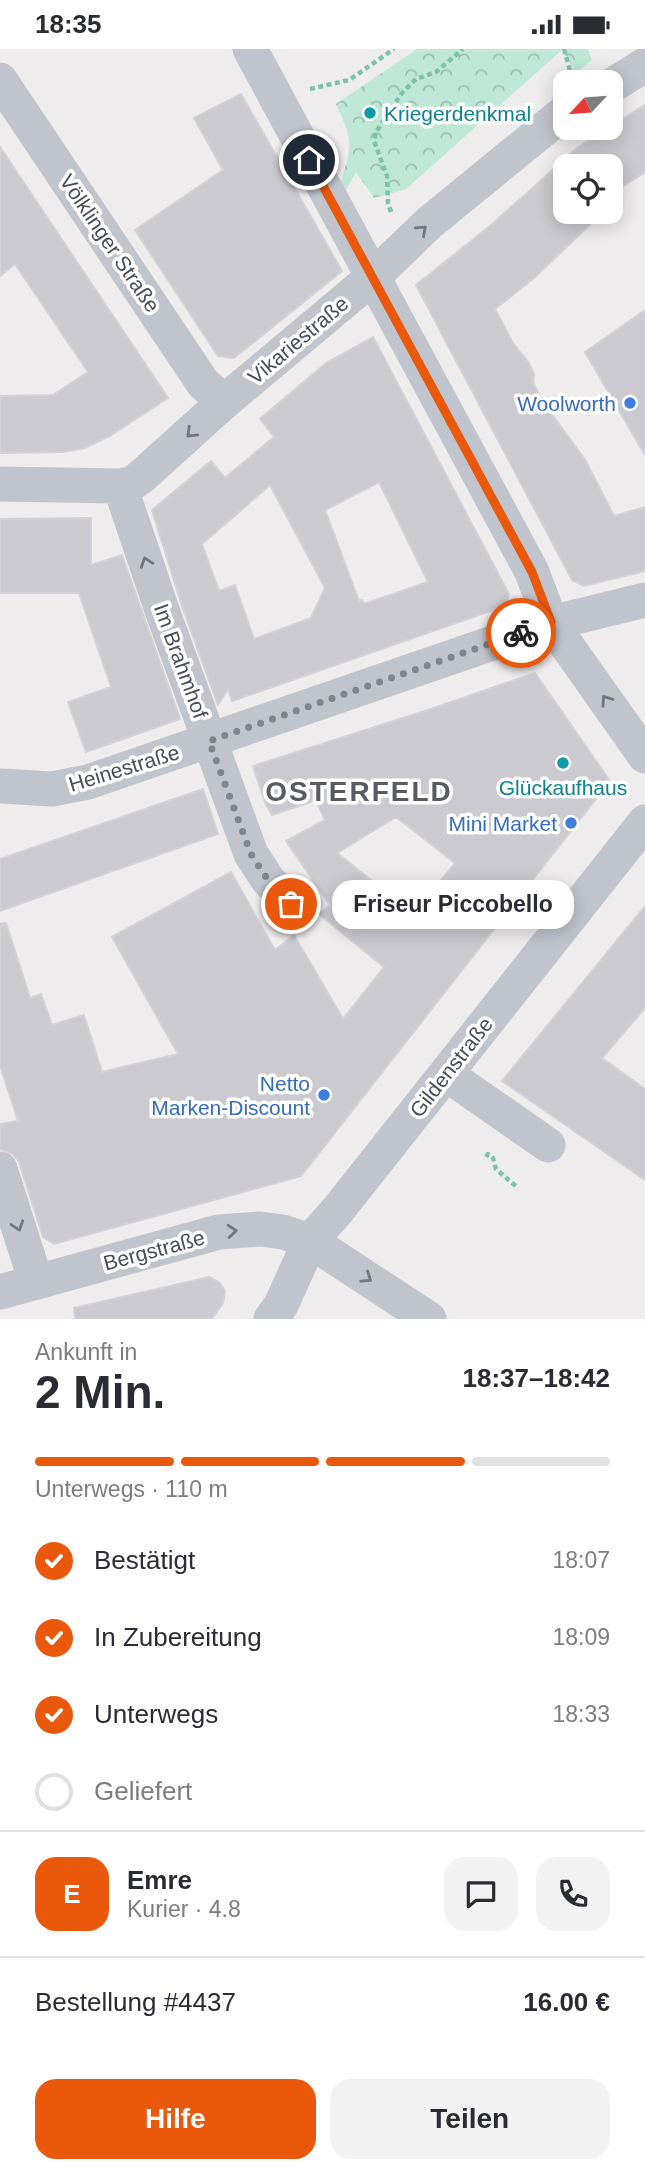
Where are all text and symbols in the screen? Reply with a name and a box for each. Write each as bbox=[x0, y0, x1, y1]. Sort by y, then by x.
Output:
text: 18:35 bbox=[35, 9, 102, 39]
north arrow bbox=[553, 70, 623, 140]
map controls bbox=[553, 70, 623, 224]
place label: Kriegerdenkmal bbox=[384, 102, 531, 125]
marker: Kriegerdenkmal bbox=[362, 105, 378, 121]
pin bbox=[279, 130, 339, 190]
icon: home bbox=[290, 141, 328, 179]
button: locate bbox=[553, 154, 623, 224]
street label: Völklinger Straße bbox=[55, 170, 165, 316]
one-way arrow bbox=[414, 225, 427, 238]
street label: Vikariestraße bbox=[243, 292, 353, 388]
place label: Woolworth bbox=[517, 392, 616, 415]
marker: Woolworth bbox=[622, 395, 638, 411]
one-way arrow bbox=[186, 425, 199, 438]
one-way arrow bbox=[140, 556, 154, 568]
courier bbox=[486, 598, 556, 668]
street label: Im Brahmhof bbox=[150, 601, 212, 722]
icon: bike bbox=[502, 614, 540, 652]
one-way arrow bbox=[602, 695, 614, 708]
street label: Heinestraße bbox=[66, 740, 182, 796]
marker: Glückaufhaus bbox=[555, 755, 571, 771]
district label: OSTERFELD bbox=[265, 776, 453, 807]
place label: Glückaufhaus bbox=[499, 776, 627, 799]
place label: Mini Market bbox=[448, 812, 557, 835]
marker: Mini Market bbox=[563, 815, 579, 831]
pin bbox=[261, 874, 321, 934]
callout: Friseur Piccobello bbox=[333, 879, 574, 929]
icon: bag bbox=[272, 885, 310, 923]
text: Friseur Piccobello bbox=[353, 891, 553, 917]
street label: Gildenstraße bbox=[405, 1013, 497, 1121]
place label: Netto Marken-Discount bbox=[151, 1072, 310, 1119]
marker: Netto Marken-Discount bbox=[316, 1087, 332, 1103]
one-way arrow bbox=[9, 1219, 24, 1231]
one-way arrow bbox=[226, 1224, 237, 1239]
street label: Bergstraße bbox=[101, 1225, 207, 1275]
one-way arrow bbox=[360, 1269, 373, 1282]
text: Ankunft in bbox=[35, 1339, 137, 1365]
text: 18:37–18:42 bbox=[463, 1363, 610, 1393]
text: 2 Min. bbox=[35, 1366, 165, 1418]
text: Unterwegs · 110 m bbox=[35, 1476, 228, 1502]
icon: check bbox=[35, 1542, 73, 1580]
text: Bestätigt bbox=[94, 1545, 195, 1575]
text: 18:07 bbox=[552, 1547, 610, 1573]
icon: check bbox=[35, 1619, 73, 1657]
text: In Zubereitung bbox=[94, 1622, 262, 1652]
text: 18:09 bbox=[552, 1624, 610, 1650]
icon: check bbox=[35, 1696, 73, 1734]
text: Unterwegs bbox=[94, 1699, 218, 1729]
text: 18:33 bbox=[552, 1701, 610, 1727]
text: Geliefert bbox=[94, 1776, 192, 1806]
button: chat bbox=[444, 1857, 518, 1931]
button: phone bbox=[536, 1857, 610, 1931]
text: Emre bbox=[127, 1865, 192, 1895]
text: E bbox=[63, 1879, 81, 1909]
text: Kurier · 4.8 bbox=[127, 1896, 241, 1922]
text: Bestellung #4437 bbox=[35, 1987, 236, 2017]
text: 16.00 € bbox=[523, 1987, 610, 2017]
button: Hilfe bbox=[35, 2079, 316, 2159]
button: Teilen bbox=[330, 2079, 610, 2159]

